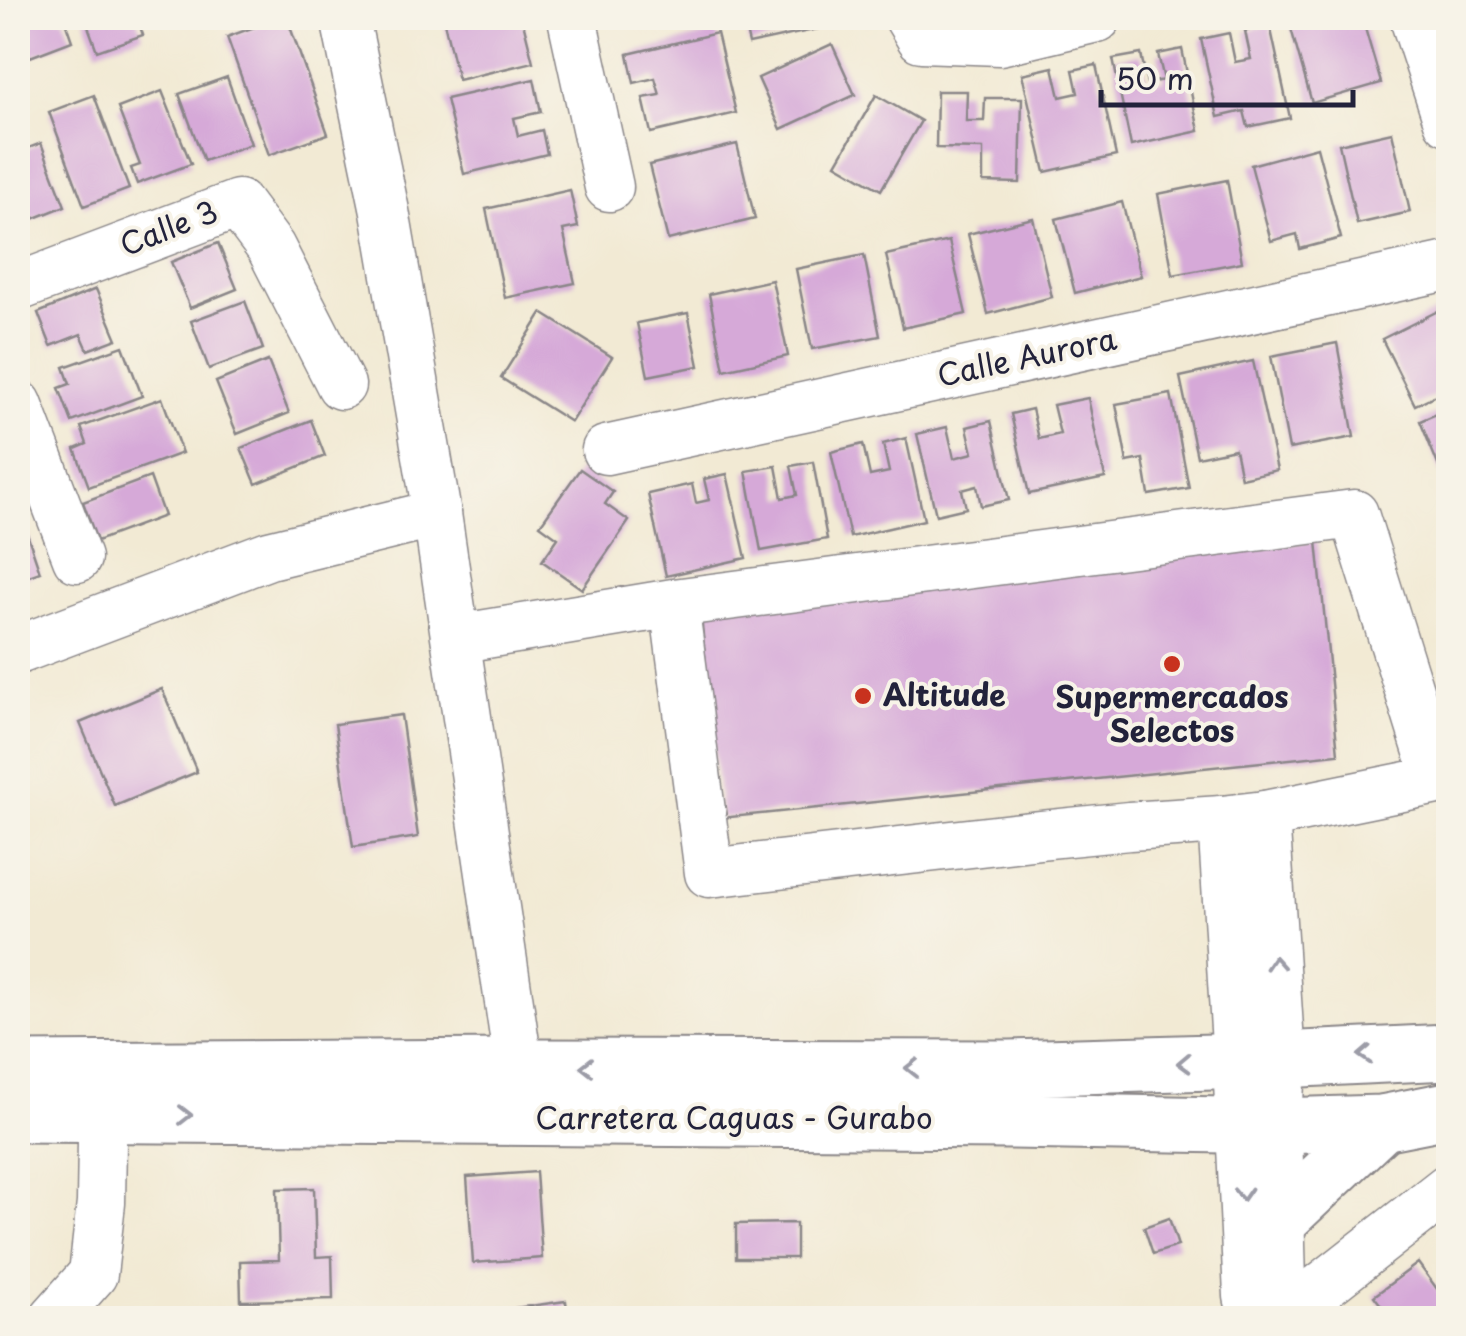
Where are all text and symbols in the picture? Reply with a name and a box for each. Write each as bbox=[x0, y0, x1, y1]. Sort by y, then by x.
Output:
scale bar bbox=[1101, 45, 1354, 107]
text: 50 m bbox=[1116, 55, 1194, 100]
street label: Calle 3 bbox=[113, 188, 223, 266]
street label: Calle Aurora bbox=[933, 314, 1121, 396]
marker: Supermercados Selectos bbox=[1161, 653, 1183, 675]
place label: Altitude bbox=[883, 671, 1006, 716]
place label: Supermercados Selectos bbox=[1055, 673, 1289, 752]
marker: Altitude bbox=[852, 685, 874, 707]
one-way arrow bbox=[1265, 954, 1286, 970]
one-way arrow bbox=[1356, 1044, 1372, 1065]
one-way arrow bbox=[1176, 1052, 1192, 1073]
one-way arrow bbox=[579, 1056, 594, 1078]
one-way arrow bbox=[904, 1057, 920, 1079]
street label: Carretera Caguas - Gurabo bbox=[535, 1094, 933, 1139]
one-way arrow bbox=[178, 1104, 193, 1126]
one-way arrow bbox=[1232, 1186, 1253, 1202]

